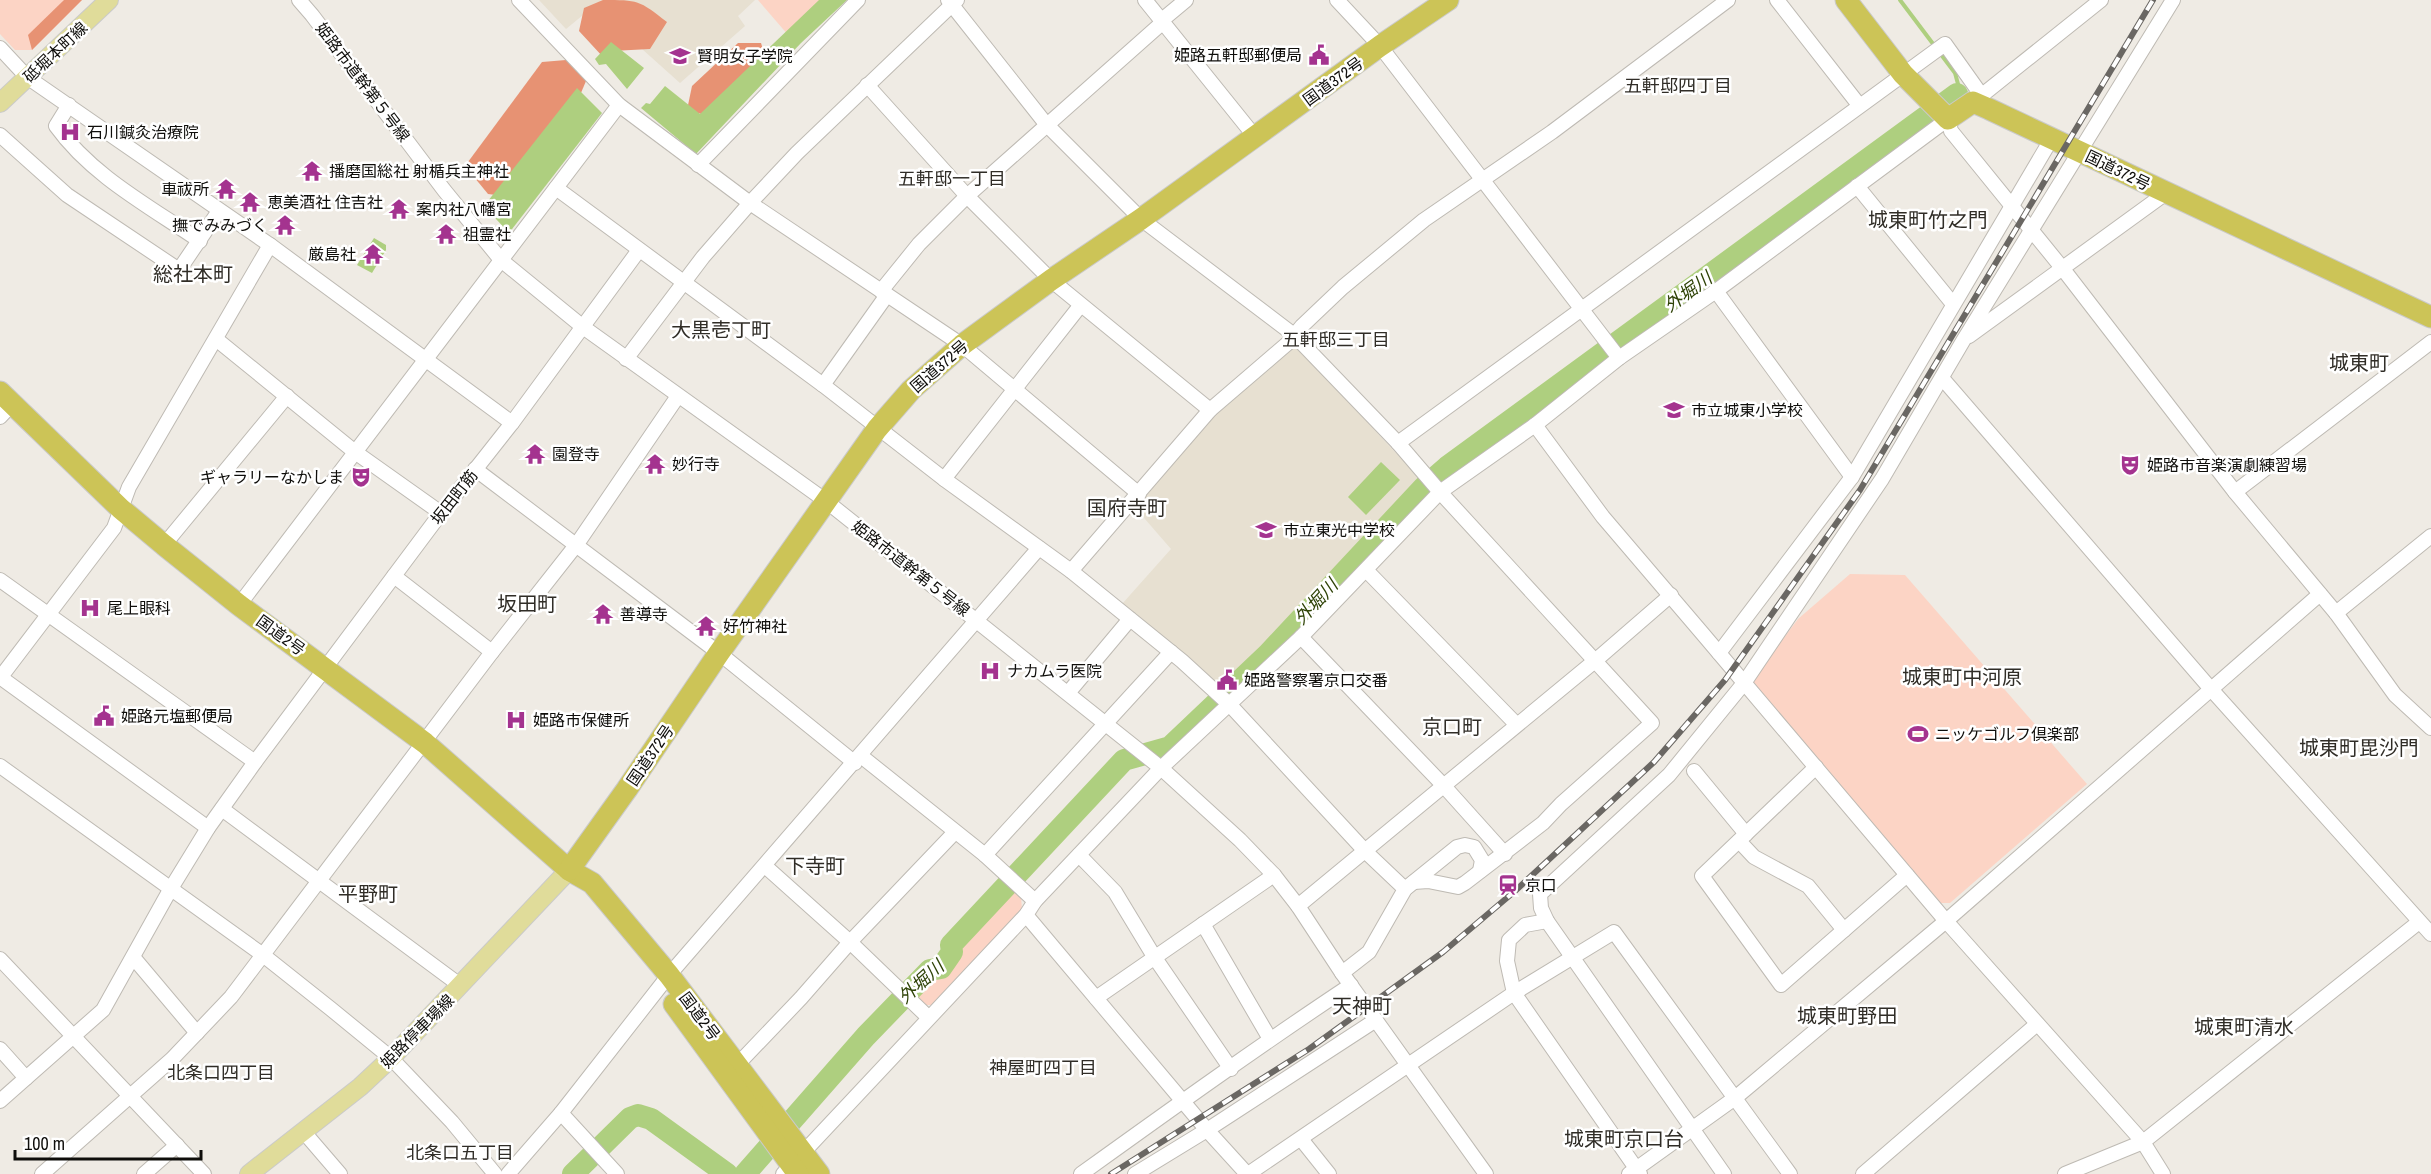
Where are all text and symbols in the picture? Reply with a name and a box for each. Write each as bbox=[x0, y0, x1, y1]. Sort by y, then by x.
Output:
street label: 砥堀本町線 bbox=[18, 17, 92, 87]
street label: 姫路市道幹第５号線 bbox=[311, 18, 415, 146]
public building icon: 姫路五軒邸郵便局 bbox=[1307, 43, 1331, 67]
school or university icon: 賢明女子学院 bbox=[668, 44, 692, 68]
place label: 姫路五軒邸郵便局 bbox=[1174, 44, 1302, 66]
place label: 賢明女子学院 bbox=[697, 45, 793, 67]
street label: 国道372号 bbox=[1298, 52, 1368, 110]
district label: 五軒邸四丁目 bbox=[1624, 73, 1732, 98]
hospital icon: 石川鍼灸治療院 bbox=[58, 120, 82, 144]
place label: 石川鍼灸治療院 bbox=[87, 121, 199, 143]
street label: 国道372号 bbox=[2082, 145, 2154, 195]
temple icon: 播磨国総社 射楯兵主神社 bbox=[300, 159, 324, 183]
place label: 播磨国総社 射楯兵主神社 bbox=[329, 160, 509, 182]
district label: 五軒邸一丁目 bbox=[898, 166, 1006, 191]
temple icon: 車祓所 bbox=[214, 177, 238, 201]
place label: 車祓所 bbox=[161, 178, 209, 200]
temple icon: 恵美酒社 住吉社 bbox=[238, 190, 262, 214]
place label: 恵美酒社 住吉社 bbox=[267, 191, 383, 213]
temple icon: 案内社八幡宮 bbox=[387, 197, 411, 221]
place label: 案内社八幡宮 bbox=[416, 198, 512, 220]
district label: 城東町竹之門 bbox=[1868, 206, 1988, 233]
temple icon: 撫でみみづく bbox=[273, 213, 297, 237]
place label: 撫でみみづく bbox=[172, 214, 268, 236]
temple icon: 祖霊社 bbox=[434, 222, 458, 246]
place label: 祖霊社 bbox=[463, 223, 511, 245]
temple icon: 厳島社 bbox=[361, 242, 385, 266]
place label: 厳島社 bbox=[308, 243, 356, 265]
district label: 総社本町 bbox=[153, 260, 233, 287]
water label: 外堀川 bbox=[1659, 264, 1719, 318]
district label: 大黒壱丁町 bbox=[671, 316, 771, 343]
district label: 五軒邸三丁目 bbox=[1282, 327, 1390, 352]
street label: 国道372号 bbox=[905, 335, 973, 397]
district label: 城東町 bbox=[2329, 349, 2389, 376]
school or university icon: 市立城東小学校 bbox=[1662, 398, 1686, 422]
place label: 市立城東小学校 bbox=[1691, 399, 1803, 421]
temple icon: 園登寺 bbox=[523, 442, 547, 466]
place label: 園登寺 bbox=[552, 443, 600, 465]
temple icon: 妙行寺 bbox=[643, 452, 667, 476]
place label: 妙行寺 bbox=[672, 453, 720, 475]
theatre icon: 姫路市音楽演劇練習場 bbox=[2118, 453, 2142, 477]
place label: 姫路市音楽演劇練習場 bbox=[2147, 454, 2307, 476]
theatre icon: ギャラリーなかしま bbox=[349, 465, 373, 489]
street label: 坂田町筋 bbox=[426, 465, 482, 529]
place label: ギャラリーなかしま bbox=[200, 466, 344, 488]
district label: 国府寺町 bbox=[1087, 494, 1167, 521]
street label: 姫路市道幹第５号線 bbox=[847, 515, 975, 621]
school or university icon: 市立東光中学校 bbox=[1254, 518, 1278, 542]
place label: 市立東光中学校 bbox=[1283, 519, 1395, 541]
water label: 外堀川 bbox=[1288, 572, 1345, 630]
district label: 坂田町 bbox=[497, 590, 557, 617]
hospital icon: 尾上眼科 bbox=[78, 596, 102, 620]
place label: 尾上眼科 bbox=[107, 597, 171, 619]
temple icon: 善導寺 bbox=[591, 602, 615, 626]
place label: 善導寺 bbox=[620, 603, 668, 625]
street label: 国道2号 bbox=[252, 610, 310, 660]
temple icon: 好竹神社 bbox=[694, 614, 718, 638]
place label: 好竹神社 bbox=[723, 615, 787, 637]
hospital icon: ナカムラ医院 bbox=[978, 659, 1002, 683]
place label: ナカムラ医院 bbox=[1007, 660, 1102, 682]
district label: 城東町中河原 bbox=[1902, 663, 2022, 690]
public building icon: 姫路警察署京口交番 bbox=[1215, 668, 1239, 692]
place label: 姫路警察署京口交番 bbox=[1244, 669, 1388, 691]
public building icon: 姫路元塩郵便局 bbox=[92, 704, 116, 728]
place label: 姫路元塩郵便局 bbox=[121, 705, 233, 727]
hospital icon: 姫路市保健所 bbox=[504, 708, 528, 732]
place label: 姫路市保健所 bbox=[533, 709, 629, 731]
district label: 京口町 bbox=[1422, 713, 1482, 740]
street label: 国道372号 bbox=[621, 720, 679, 790]
sports icon: ニッケゴルフ倶楽部 bbox=[1906, 722, 1930, 746]
place label: ニッケゴルフ倶楽部 bbox=[1935, 723, 2079, 745]
district label: 城東町毘沙門 bbox=[2299, 734, 2419, 761]
district label: 下寺町 bbox=[785, 852, 845, 879]
station icon: 京口 bbox=[1496, 873, 1520, 897]
place label: 京口 bbox=[1525, 874, 1557, 896]
district label: 平野町 bbox=[338, 880, 398, 907]
water label: 外堀川 bbox=[892, 953, 951, 1009]
street label: 国道2号 bbox=[675, 987, 725, 1045]
street label: 姫路停車場線 bbox=[375, 989, 459, 1073]
district label: 天神町 bbox=[1332, 992, 1392, 1019]
district label: 城東町野田 bbox=[1797, 1002, 1897, 1029]
district label: 城東町清水 bbox=[2194, 1013, 2294, 1040]
district label: 神屋町四丁目 bbox=[989, 1055, 1097, 1080]
district label: 北条口四丁目 bbox=[167, 1060, 275, 1085]
scale bar bbox=[15, 1123, 201, 1161]
district label: 城東町京口台 bbox=[1564, 1125, 1684, 1152]
text: 100 m bbox=[24, 1131, 65, 1156]
district label: 北条口五丁目 bbox=[406, 1140, 514, 1165]

